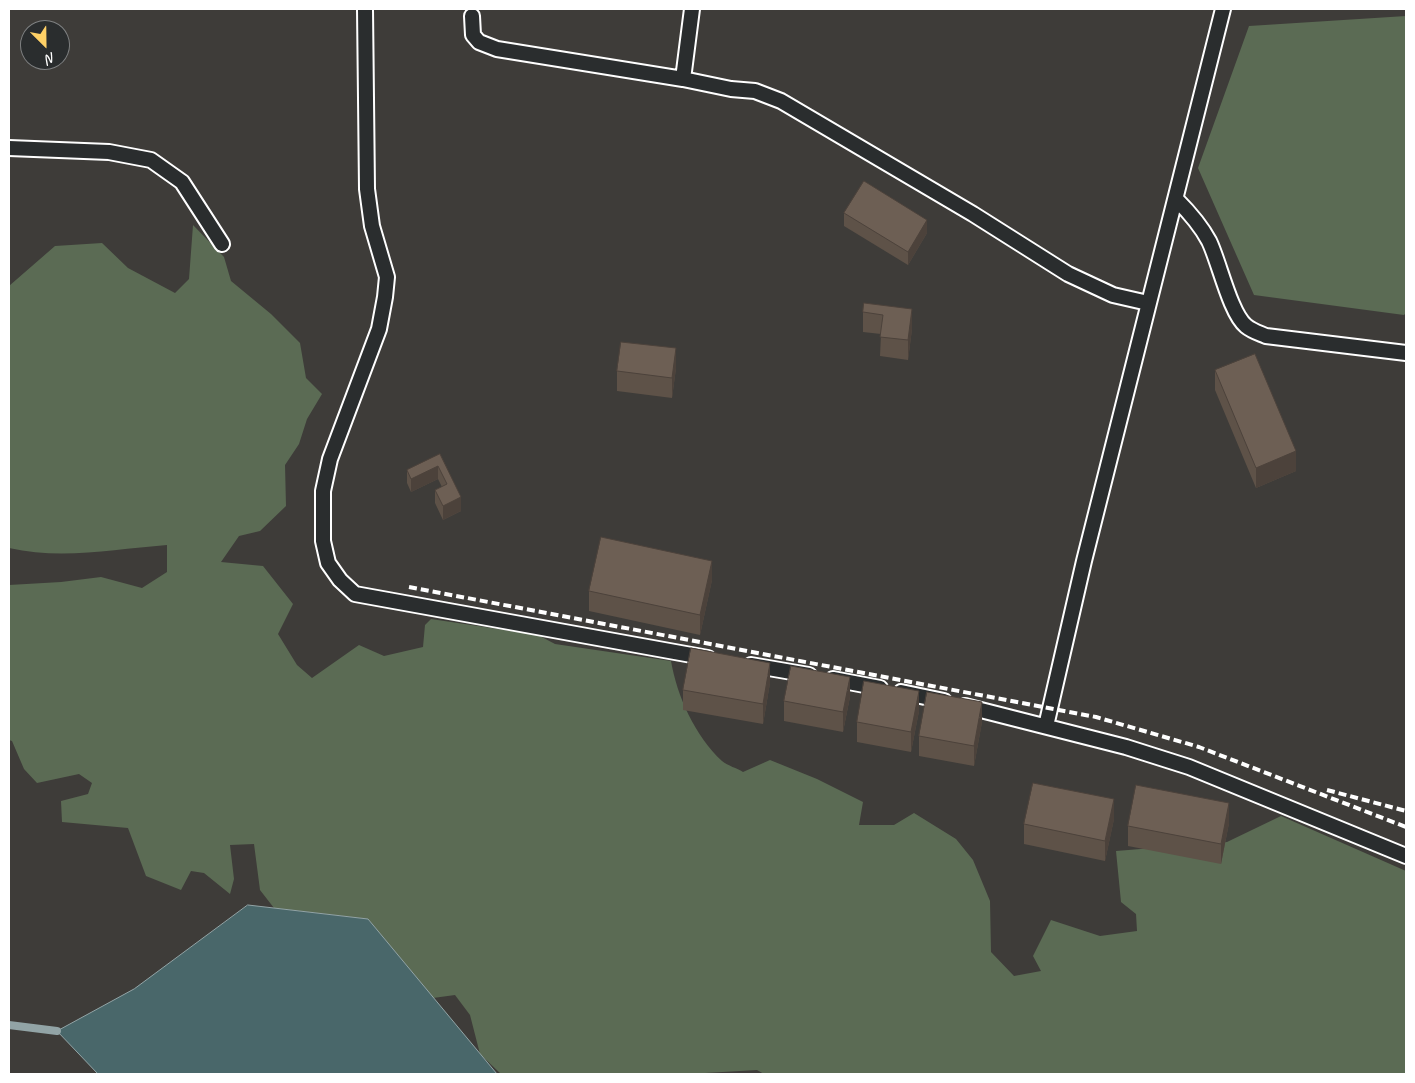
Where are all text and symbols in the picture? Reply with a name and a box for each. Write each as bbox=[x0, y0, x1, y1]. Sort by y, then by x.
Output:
north arrow bbox=[20, 20, 70, 70]
text: N bbox=[43, 49, 58, 68]

